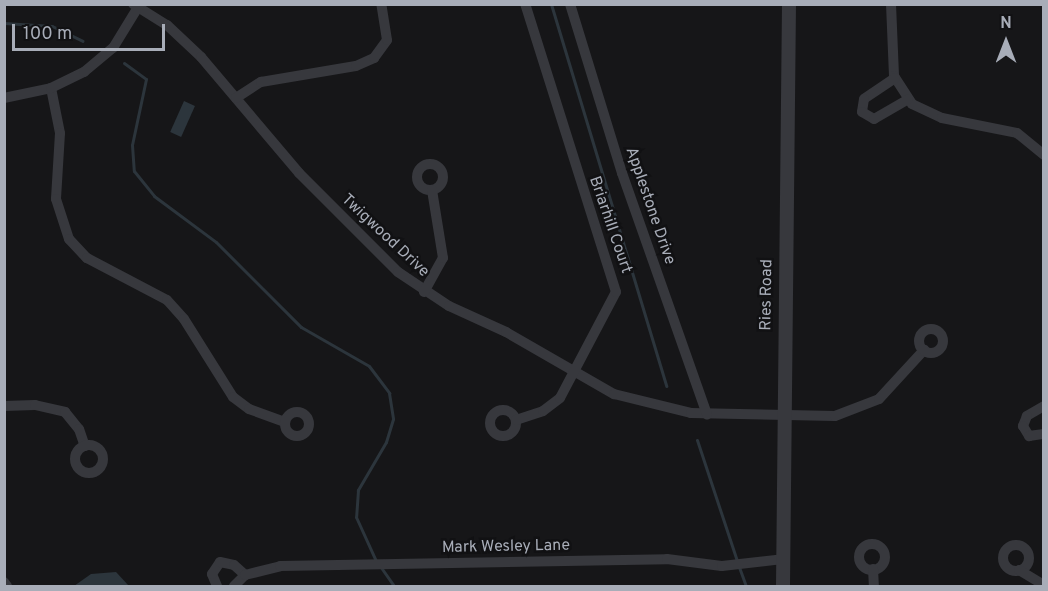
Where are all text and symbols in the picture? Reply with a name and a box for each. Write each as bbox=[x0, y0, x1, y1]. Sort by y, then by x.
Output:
scale bar bbox=[15, 12, 168, 50]
north arrow bbox=[976, 12, 1036, 72]
text: N bbox=[1000, 14, 1012, 34]
text: 100 m bbox=[23, 23, 72, 46]
street label: Applestone Drive bbox=[621, 145, 679, 267]
street label: Briarhill Court bbox=[584, 174, 636, 276]
street label: Twigwood Drive bbox=[337, 190, 433, 282]
street label: Ries Road bbox=[757, 259, 777, 331]
street label: Mark Wesley Lane bbox=[442, 536, 570, 558]

